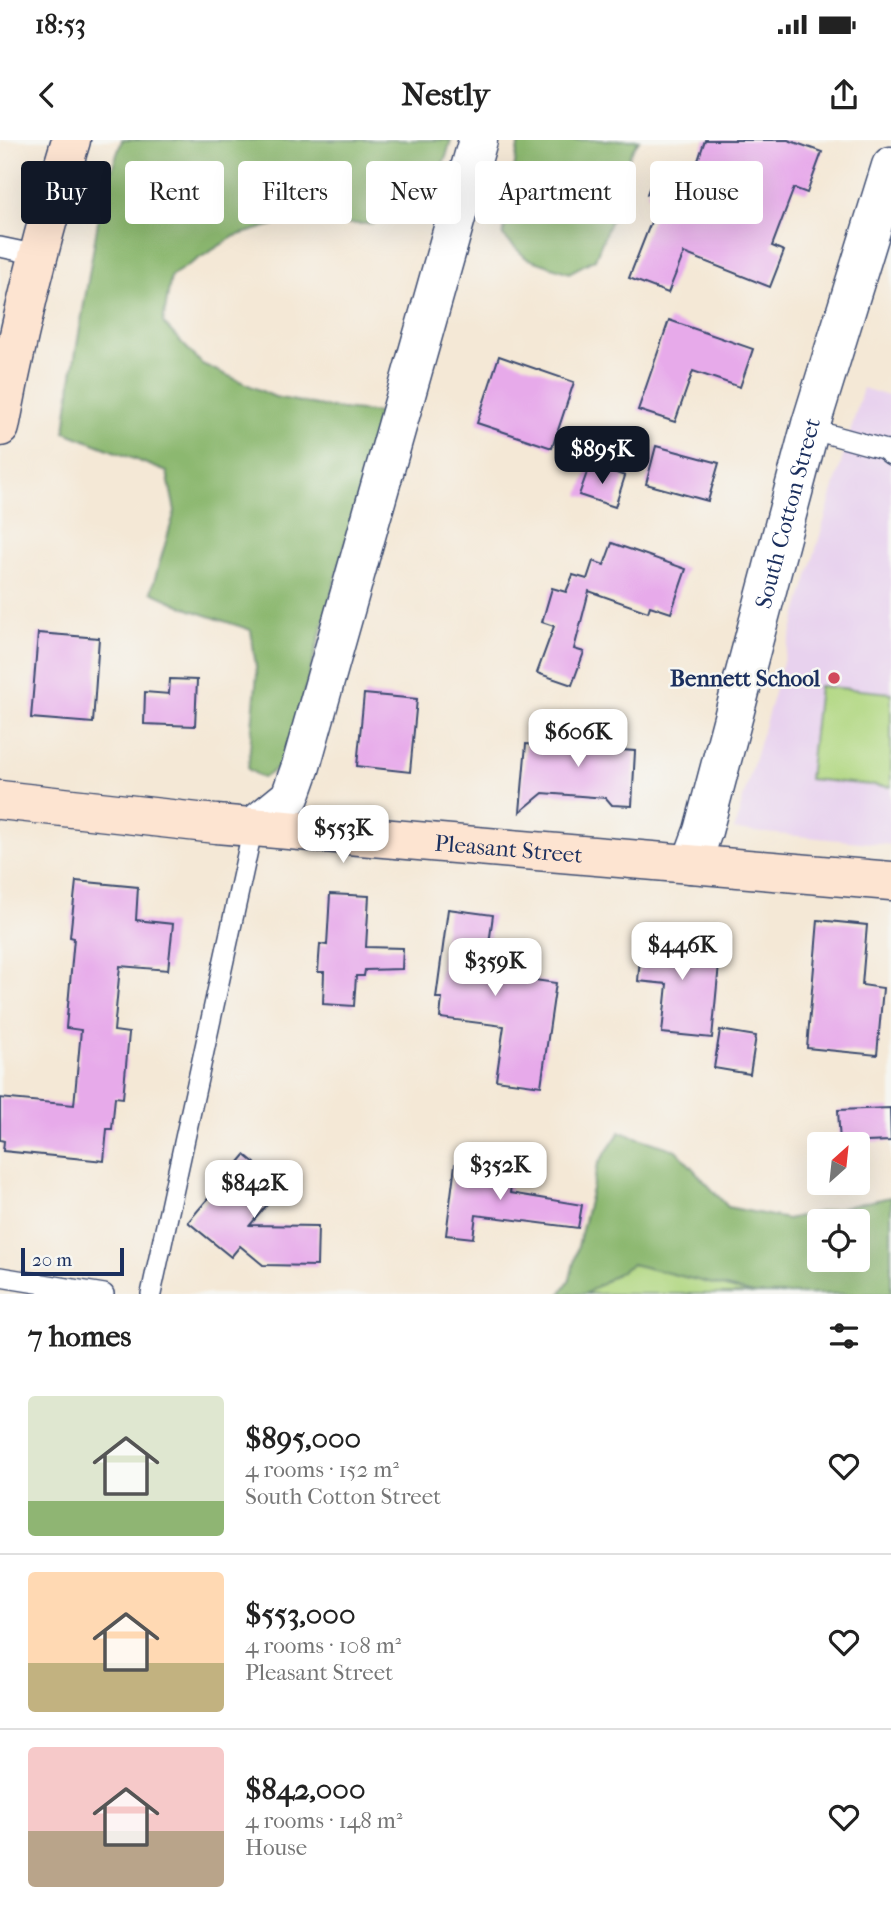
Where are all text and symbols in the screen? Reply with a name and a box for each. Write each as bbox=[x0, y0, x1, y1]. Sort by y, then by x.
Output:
text: 18:53 bbox=[35, 9, 86, 40]
icon: back bbox=[28, 76, 66, 114]
text: Nestly bbox=[402, 76, 490, 113]
icon: share bbox=[825, 76, 863, 114]
chip: Buy bbox=[21, 161, 111, 224]
chip: Rent bbox=[125, 161, 224, 224]
chip: Filters bbox=[238, 161, 352, 224]
chip: New bbox=[366, 161, 461, 224]
chip: Apartment bbox=[475, 161, 636, 224]
chip: House bbox=[650, 161, 763, 224]
street label: South Cotton Street bbox=[750, 414, 826, 612]
pin: $895K bbox=[553, 426, 651, 486]
text: $895K bbox=[571, 435, 633, 462]
place label: Bennett School bbox=[670, 665, 821, 692]
marker: Bennett School bbox=[826, 670, 842, 686]
pin: $606K bbox=[529, 710, 627, 769]
text: $606K bbox=[545, 718, 611, 745]
pin: $553K bbox=[294, 806, 392, 865]
text: $553K bbox=[314, 814, 372, 841]
street label: Pleasant Street bbox=[434, 830, 584, 869]
pin: $446K bbox=[633, 922, 731, 982]
text: $446K bbox=[647, 931, 717, 958]
pin: $359K bbox=[446, 938, 544, 998]
text: $359K bbox=[465, 947, 525, 974]
north arrow bbox=[807, 1132, 870, 1195]
map controls bbox=[807, 1132, 870, 1272]
pin: $352K bbox=[451, 1142, 549, 1202]
text: $352K bbox=[470, 1151, 530, 1178]
pin: $842K bbox=[205, 1160, 303, 1220]
text: $842K bbox=[221, 1169, 287, 1196]
button: locate bbox=[807, 1209, 870, 1272]
scale bar bbox=[21, 1245, 124, 1277]
text: 20 m bbox=[32, 1249, 72, 1271]
icon: filters bbox=[825, 1317, 863, 1355]
text: 7 homes bbox=[28, 1319, 131, 1354]
text: $895,000 bbox=[245, 1421, 361, 1456]
icon: home bbox=[84, 1424, 168, 1508]
icon: heart bbox=[825, 1447, 863, 1485]
text: 4 rooms · 152 m² bbox=[245, 1456, 399, 1483]
text: South Cotton Street bbox=[245, 1483, 441, 1510]
text: $553,000 bbox=[245, 1597, 355, 1632]
icon: home bbox=[84, 1600, 168, 1684]
icon: heart bbox=[825, 1623, 863, 1661]
text: 4 rooms · 108 m² bbox=[245, 1632, 401, 1659]
text: Pleasant Street bbox=[245, 1659, 393, 1686]
text: $842,000 bbox=[245, 1772, 365, 1807]
icon: home bbox=[84, 1775, 168, 1859]
icon: heart bbox=[825, 1798, 863, 1836]
text: 4 rooms · 148 m² bbox=[245, 1807, 402, 1834]
text: House bbox=[245, 1834, 307, 1861]

